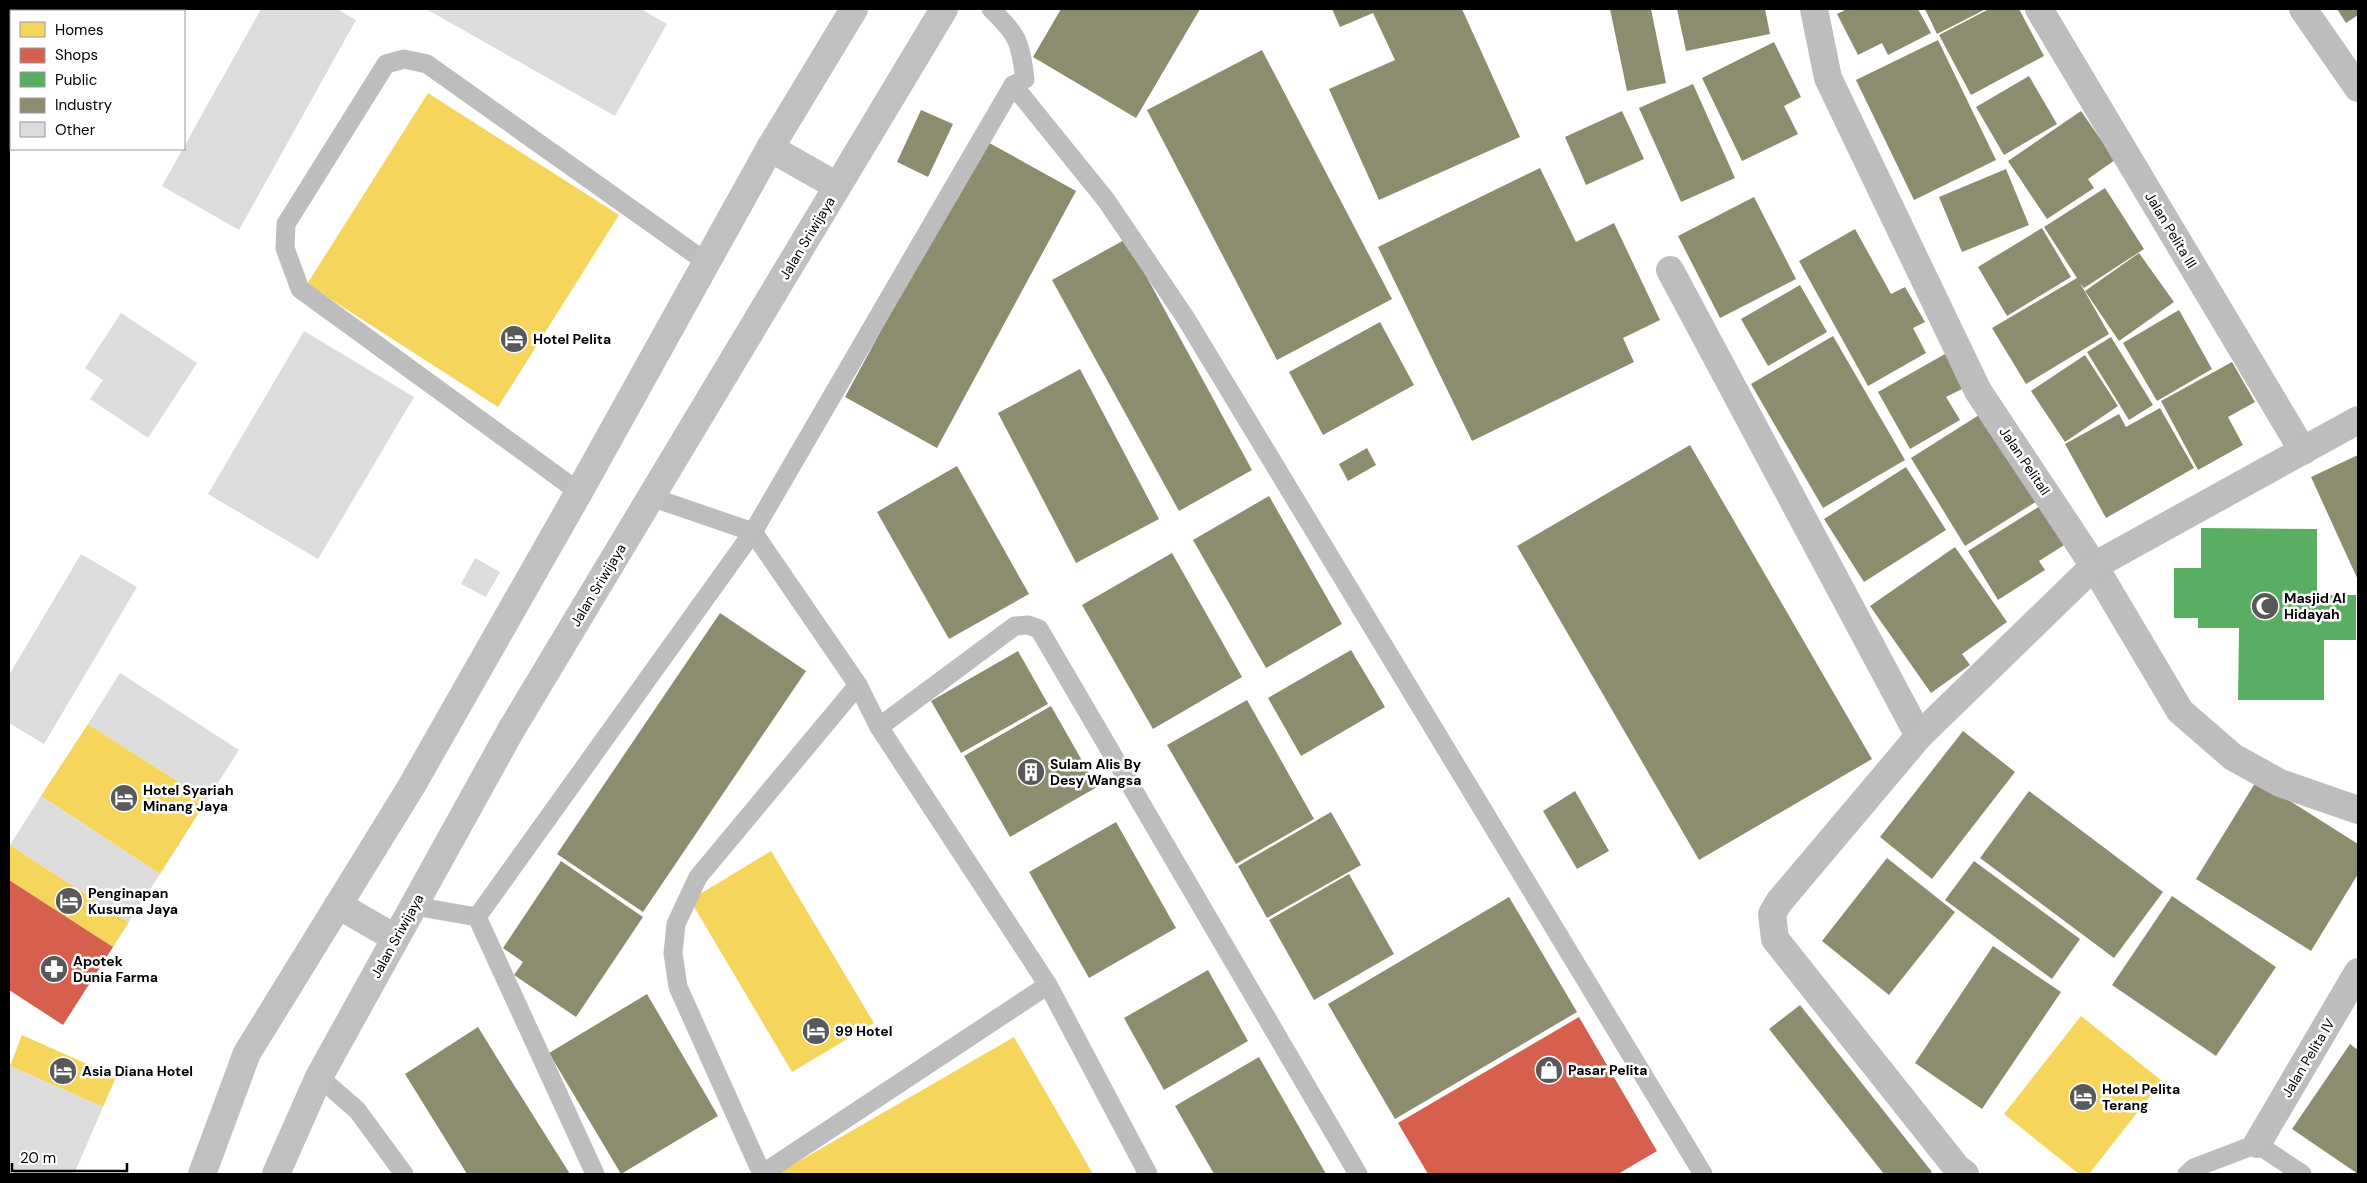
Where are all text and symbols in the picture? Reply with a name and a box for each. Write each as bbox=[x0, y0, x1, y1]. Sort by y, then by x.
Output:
legend bbox=[10, 10, 185, 150]
text: Homes bbox=[55, 20, 104, 40]
text: Shops bbox=[55, 45, 98, 65]
text: Public bbox=[55, 70, 97, 90]
text: Industry bbox=[55, 95, 113, 115]
text: Other bbox=[55, 120, 96, 140]
street label: Jalan Pelita III bbox=[2141, 189, 2201, 271]
street label: Jalan Sriwijaya bbox=[775, 193, 839, 283]
hotel icon: Hotel Pelita bbox=[499, 324, 529, 354]
place label: Hotel Pelita bbox=[533, 330, 611, 348]
street label: Jalan PelitaII bbox=[1995, 423, 2055, 499]
street label: Jalan Sriwijaya bbox=[566, 540, 630, 630]
place label: Masjid Al Hidayah bbox=[2284, 589, 2346, 623]
mosque icon: Masjid Al Hidayah bbox=[2250, 591, 2280, 621]
place label: Sulam Alis By Desy Wangsa bbox=[1050, 755, 1142, 789]
building icon: Sulam Alis By Desy Wangsa bbox=[1016, 757, 1046, 787]
place label: Hotel Syariah Minang Jaya bbox=[143, 781, 234, 815]
hotel icon: Hotel Syariah Minang Jaya bbox=[109, 783, 139, 813]
place label: Penginapan Kusuma Jaya bbox=[88, 884, 178, 918]
hotel icon: Penginapan Kusuma Jaya bbox=[54, 886, 84, 916]
street label: Jalan Sriwijaya bbox=[366, 891, 428, 981]
place label: Apotek Dunia Farma bbox=[73, 952, 158, 986]
pharmacy icon: Apotek Dunia Farma bbox=[39, 954, 69, 984]
street label: Jalan Pelita IV bbox=[2277, 1015, 2339, 1101]
hotel icon: 99 Hotel bbox=[801, 1016, 831, 1046]
place label: 99 Hotel bbox=[835, 1022, 892, 1040]
shop icon: Pasar Pelita bbox=[1534, 1055, 1564, 1085]
hotel icon: Asia Diana Hotel bbox=[48, 1056, 78, 1086]
place label: Pasar Pelita bbox=[1568, 1061, 1648, 1079]
place label: Asia Diana Hotel bbox=[82, 1062, 193, 1080]
place label: Hotel Pelita Terang bbox=[2102, 1080, 2180, 1114]
hotel icon: Hotel Pelita Terang bbox=[2068, 1082, 2098, 1112]
scale bar bbox=[12, 1140, 128, 1172]
text: 20 m bbox=[20, 1148, 56, 1168]

